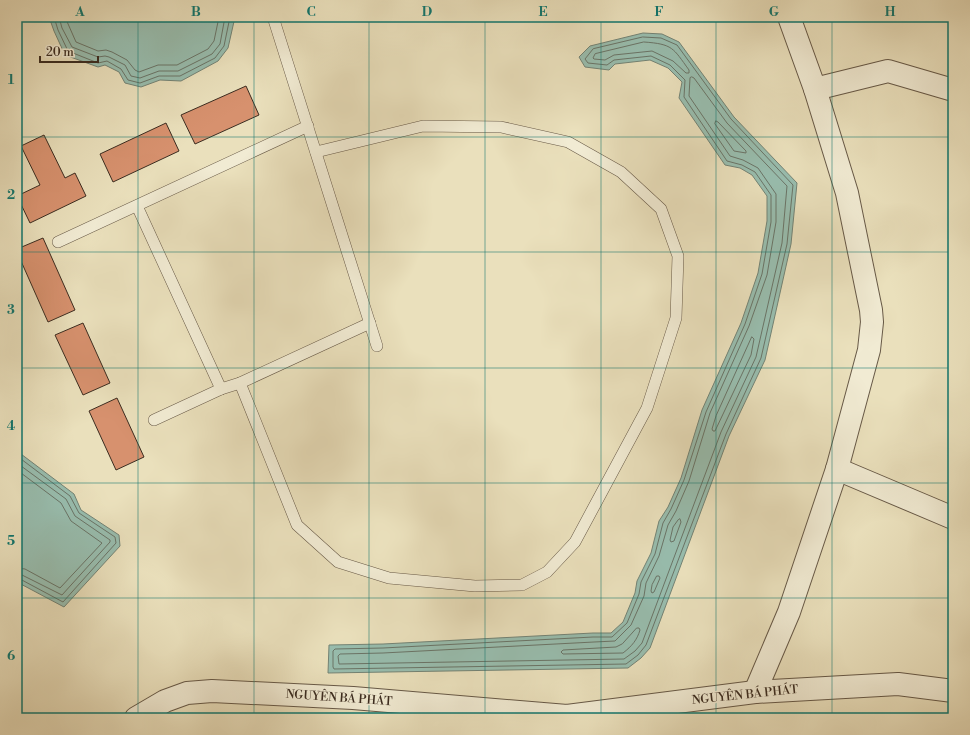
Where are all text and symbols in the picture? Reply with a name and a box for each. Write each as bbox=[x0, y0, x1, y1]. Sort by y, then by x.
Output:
text: A bbox=[74, 4, 85, 20]
text: B bbox=[191, 4, 201, 20]
text: C bbox=[306, 4, 316, 20]
text: D bbox=[422, 4, 432, 20]
text: E bbox=[538, 4, 548, 20]
text: F bbox=[654, 4, 664, 20]
text: G bbox=[769, 4, 780, 20]
text: H bbox=[885, 4, 896, 20]
scale bar bbox=[40, 38, 98, 64]
text: 20 m bbox=[46, 45, 74, 60]
text: 1 bbox=[8, 72, 15, 88]
text: 2 bbox=[7, 187, 15, 203]
text: 3 bbox=[7, 302, 15, 318]
text: 4 bbox=[7, 418, 16, 434]
text: 5 bbox=[7, 533, 15, 549]
text: 6 bbox=[7, 648, 15, 664]
street label: NGUYÊN BÁ PHÁT bbox=[691, 680, 800, 708]
street label: NGUYÊN BÁ PHÁT bbox=[285, 685, 394, 709]

